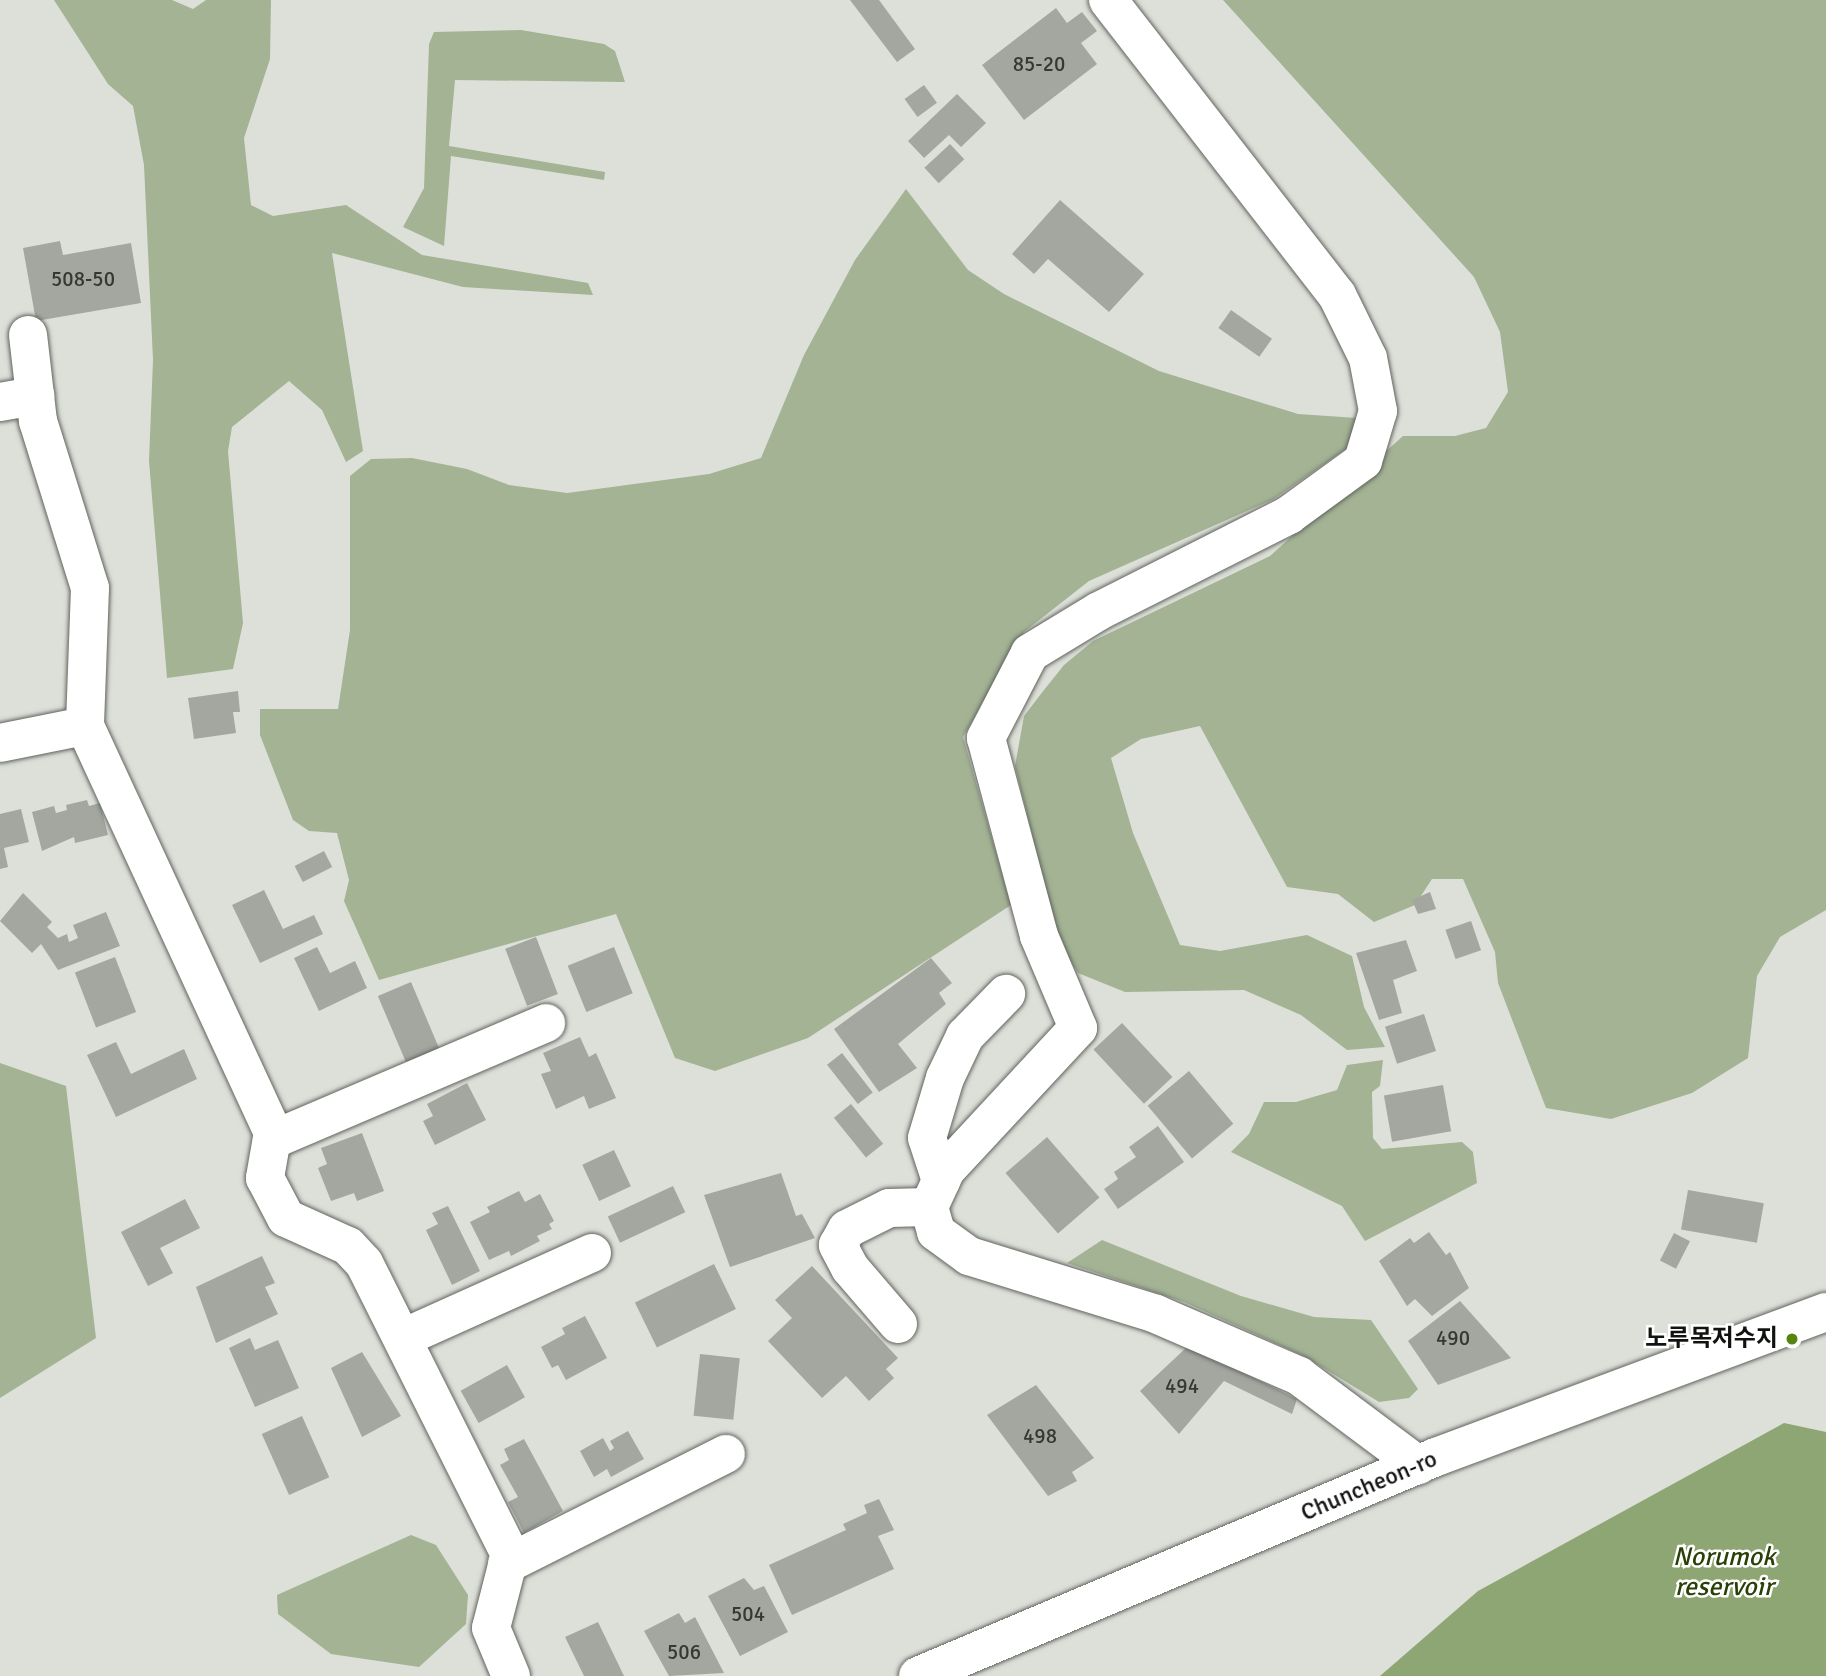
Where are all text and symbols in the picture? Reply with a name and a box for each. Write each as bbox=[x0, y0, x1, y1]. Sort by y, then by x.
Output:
house number: 85-20 bbox=[1013, 51, 1065, 77]
house number: 508-50 bbox=[51, 266, 115, 292]
house number: 490 bbox=[1436, 1325, 1470, 1351]
place label: 노루목저수지 bbox=[1646, 1325, 1778, 1353]
marker: 노루목저수지 bbox=[1784, 1331, 1800, 1347]
house number: 494 bbox=[1165, 1373, 1199, 1399]
house number: 498 bbox=[1023, 1423, 1057, 1449]
street label: Chuncheon-ro bbox=[1297, 1444, 1441, 1528]
water label: Norumok reservoir bbox=[1673, 1542, 1775, 1604]
house number: 504 bbox=[731, 1601, 765, 1627]
house number: 506 bbox=[667, 1639, 701, 1665]

